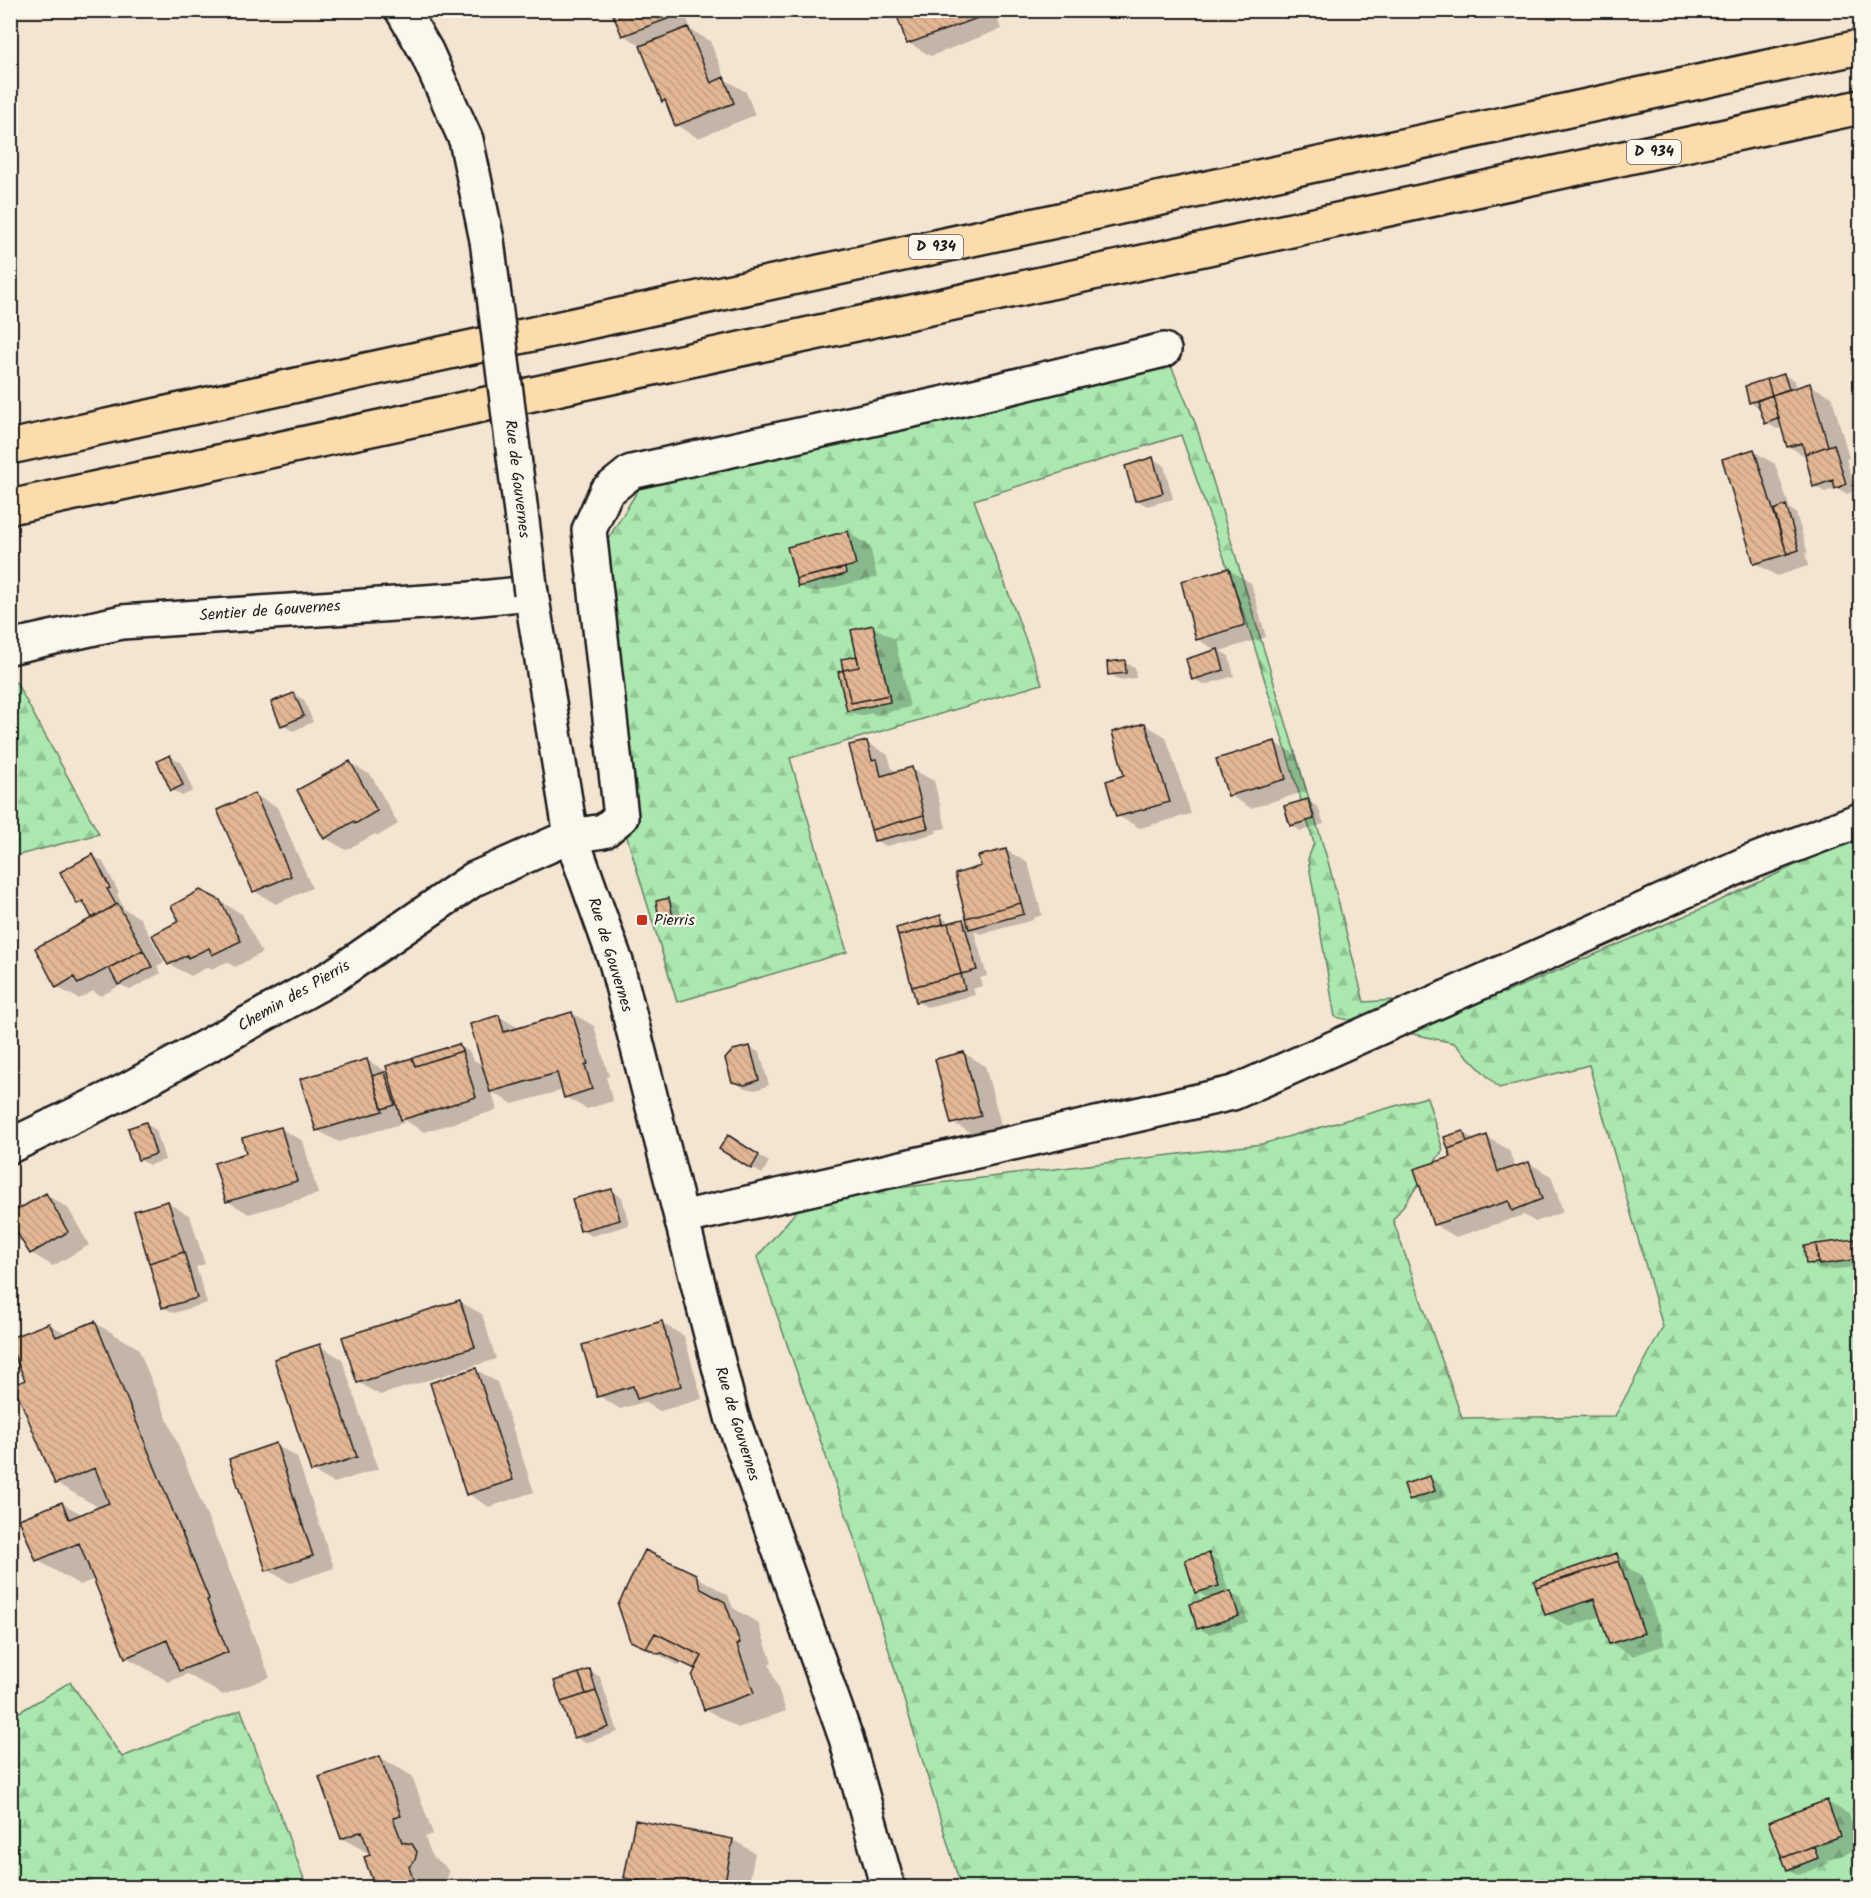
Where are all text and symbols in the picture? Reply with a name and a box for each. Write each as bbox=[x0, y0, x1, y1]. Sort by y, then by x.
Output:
road number: D 934 bbox=[1627, 140, 1681, 164]
road number: D 934 bbox=[909, 235, 963, 259]
street label: Rue de Gouvernes bbox=[497, 419, 537, 540]
street label: Sentier de Gouvernes bbox=[199, 594, 342, 628]
street label: Rue de Gouvernes bbox=[581, 895, 639, 1016]
place label: Pierris bbox=[654, 908, 695, 933]
marker: Pierris bbox=[635, 913, 649, 927]
street label: Chemin des Pierris bbox=[233, 954, 355, 1038]
street label: Rue de Gouvernes bbox=[708, 1364, 766, 1485]

